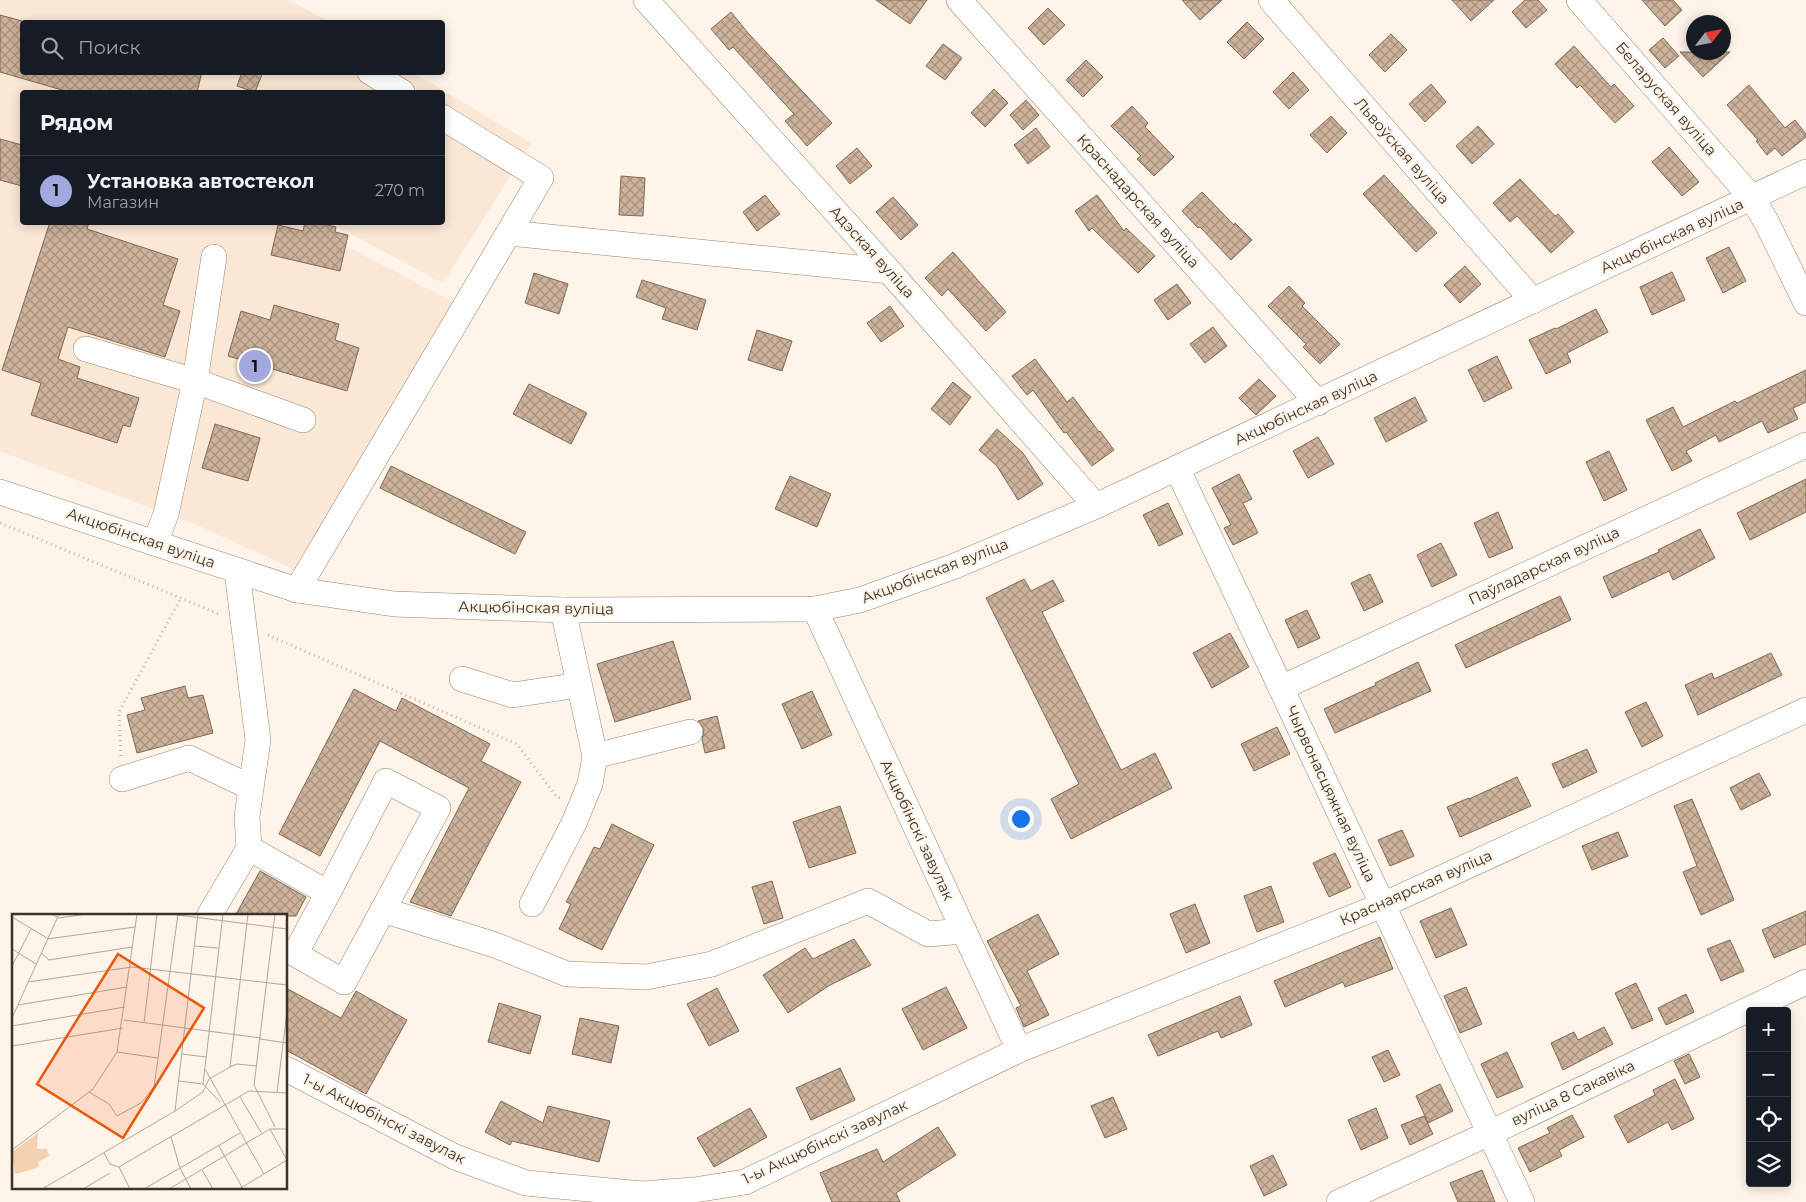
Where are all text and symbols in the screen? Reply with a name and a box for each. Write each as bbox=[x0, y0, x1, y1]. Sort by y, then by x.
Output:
north arrow bbox=[1686, 15, 1731, 60]
search box bbox=[20, 20, 445, 75]
icon: search bbox=[38, 34, 66, 62]
text: Поиск bbox=[78, 36, 141, 59]
street label: Беларуская вуліца bbox=[1612, 38, 1721, 160]
street label: Львоўская вуліца bbox=[1351, 93, 1454, 208]
text: Рядом bbox=[40, 110, 113, 135]
street label: Краснадарская вуліца bbox=[1073, 130, 1204, 272]
text: Установка автостекол bbox=[87, 170, 314, 193]
text: 1 bbox=[53, 181, 59, 200]
text: 270 m bbox=[375, 181, 425, 200]
text: Магазин bbox=[87, 193, 159, 212]
street label: Акцюбінская вуліца bbox=[1597, 194, 1746, 277]
street label: Адэская вуліца bbox=[826, 201, 919, 302]
pin: 1 bbox=[239, 347, 271, 385]
street label: Акцюбінская вуліца bbox=[1231, 366, 1380, 449]
street label: Акцюбінская вуліца bbox=[64, 503, 218, 572]
street label: Паўладарская вуліца bbox=[1465, 522, 1622, 609]
street label: Акцюбінская вуліца bbox=[859, 534, 1011, 607]
street label: Акцюбінская вуліца bbox=[458, 597, 614, 618]
street label: Чырвонасцяжная вуліца bbox=[1282, 703, 1381, 885]
street label: Акцюбінскі завулак bbox=[876, 756, 959, 903]
your location bbox=[1008, 806, 1034, 832]
street label: Краснаярская вуліца bbox=[1337, 845, 1495, 930]
inset map bbox=[12, 914, 288, 1190]
map controls bbox=[1746, 1007, 1791, 1187]
button: + bbox=[1746, 1007, 1791, 1052]
button: − bbox=[1746, 1052, 1791, 1097]
street label: вуліца 8 Сакавіка bbox=[1508, 1056, 1638, 1130]
street label: 1-ы Акцюбінскі завулак bbox=[300, 1069, 469, 1168]
street label: 1-ы Акцюбінскі завулак bbox=[739, 1095, 911, 1188]
button: locate bbox=[1746, 1097, 1791, 1142]
button: layers bbox=[1746, 1142, 1791, 1187]

